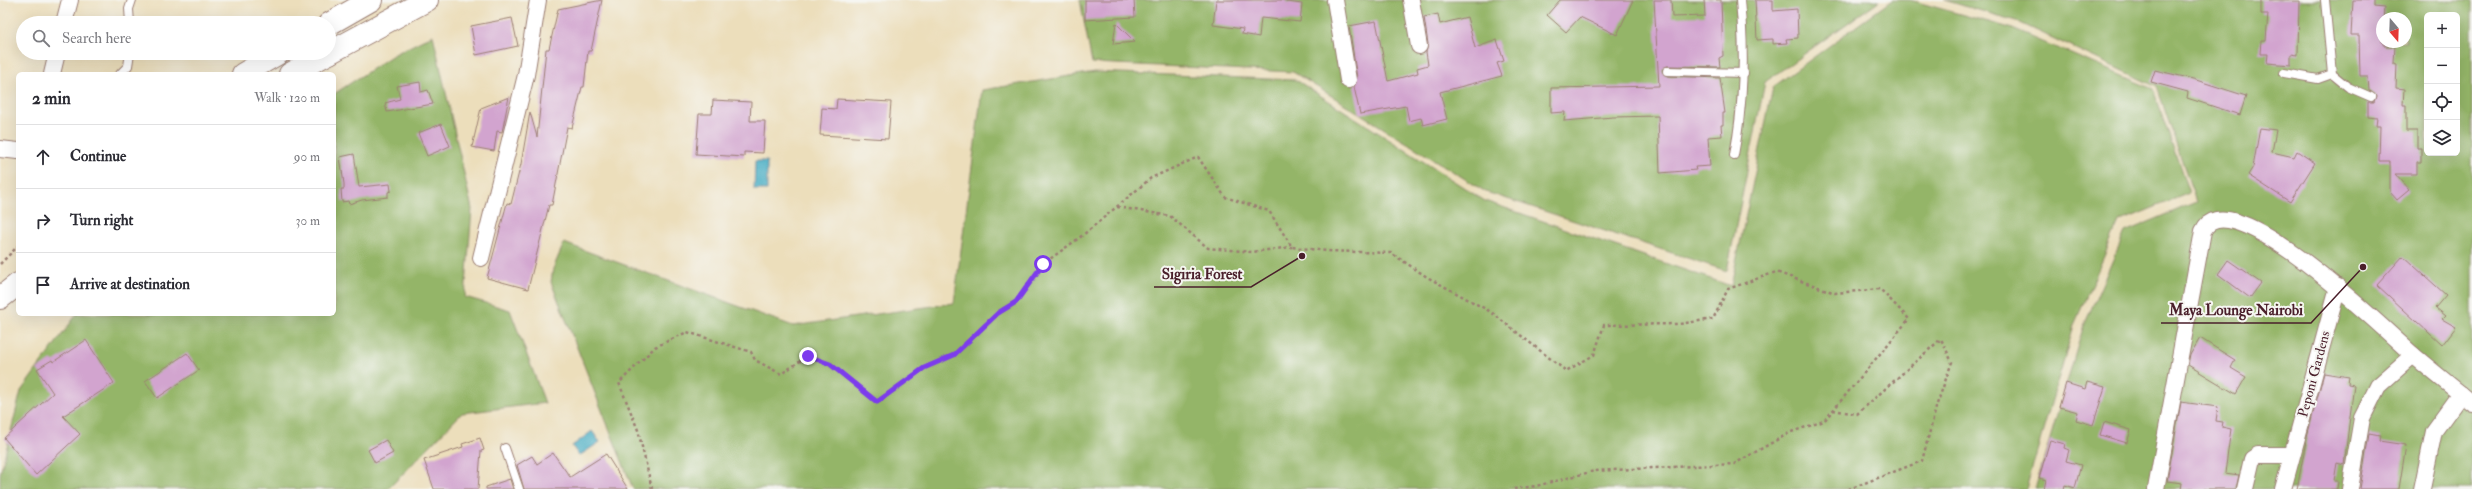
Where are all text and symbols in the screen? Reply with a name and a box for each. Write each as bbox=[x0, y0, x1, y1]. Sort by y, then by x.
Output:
north arrow bbox=[2376, 12, 2412, 48]
map controls bbox=[2424, 12, 2460, 156]
button: + bbox=[2424, 12, 2460, 48]
search box bbox=[16, 16, 336, 60]
icon: search bbox=[30, 27, 52, 49]
text: Search here bbox=[62, 29, 131, 48]
button: − bbox=[2424, 48, 2460, 84]
button: locate bbox=[2424, 84, 2460, 120]
text: 2 min bbox=[32, 88, 71, 109]
text: Walk · 120 m bbox=[254, 90, 320, 106]
button: layers bbox=[2424, 120, 2460, 156]
icon: ahead bbox=[32, 146, 54, 168]
text: Continue bbox=[70, 147, 126, 166]
text: 90 m bbox=[294, 149, 320, 165]
icon: right bbox=[32, 210, 54, 232]
text: Turn right bbox=[70, 211, 133, 230]
text: 30 m bbox=[296, 213, 320, 229]
route start bbox=[1034, 255, 1052, 273]
callout: Sigiria Forest bbox=[1154, 260, 1251, 287]
text: Sigiria Forest bbox=[1162, 265, 1242, 285]
icon: arrive bbox=[32, 274, 54, 296]
text: Arrive at destination bbox=[70, 275, 190, 294]
callout: Maya Lounge Nairobi bbox=[2161, 296, 2311, 323]
text: Maya Lounge Nairobi bbox=[2168, 301, 2303, 321]
street label: Peponi Gardens bbox=[2294, 329, 2335, 419]
route end bbox=[799, 347, 817, 365]

